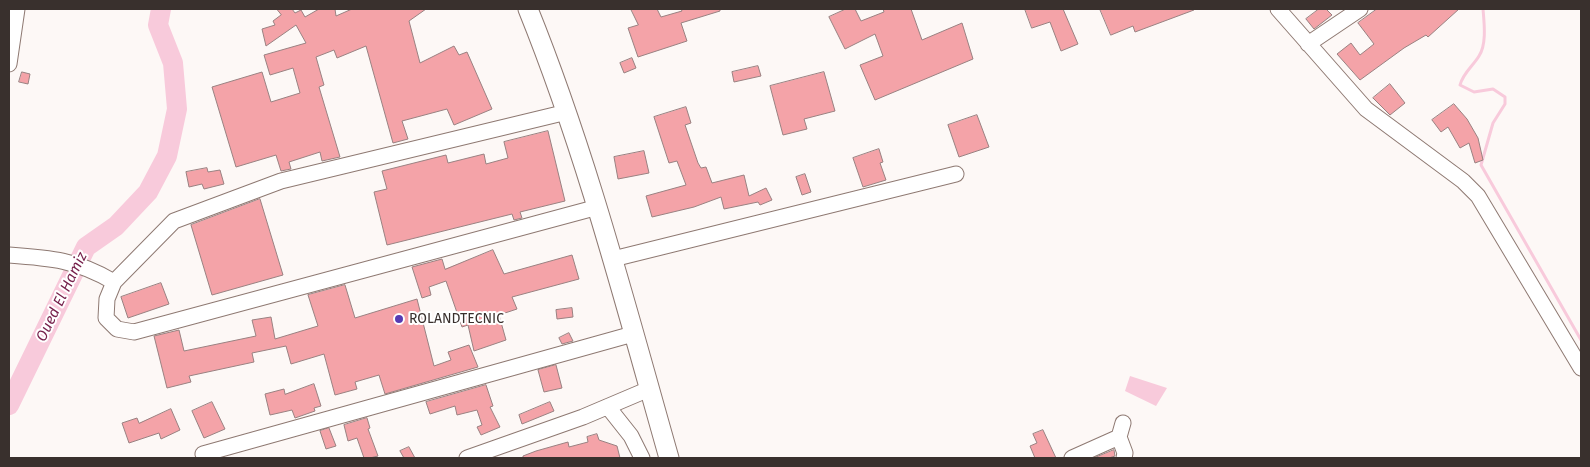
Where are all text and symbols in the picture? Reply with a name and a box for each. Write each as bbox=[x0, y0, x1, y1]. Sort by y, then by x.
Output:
water label: Oued El Hamiz bbox=[33, 249, 91, 345]
place label: ROLANDTECNIC bbox=[409, 311, 504, 327]
marker: ROLANDTECNIC bbox=[393, 313, 405, 325]

